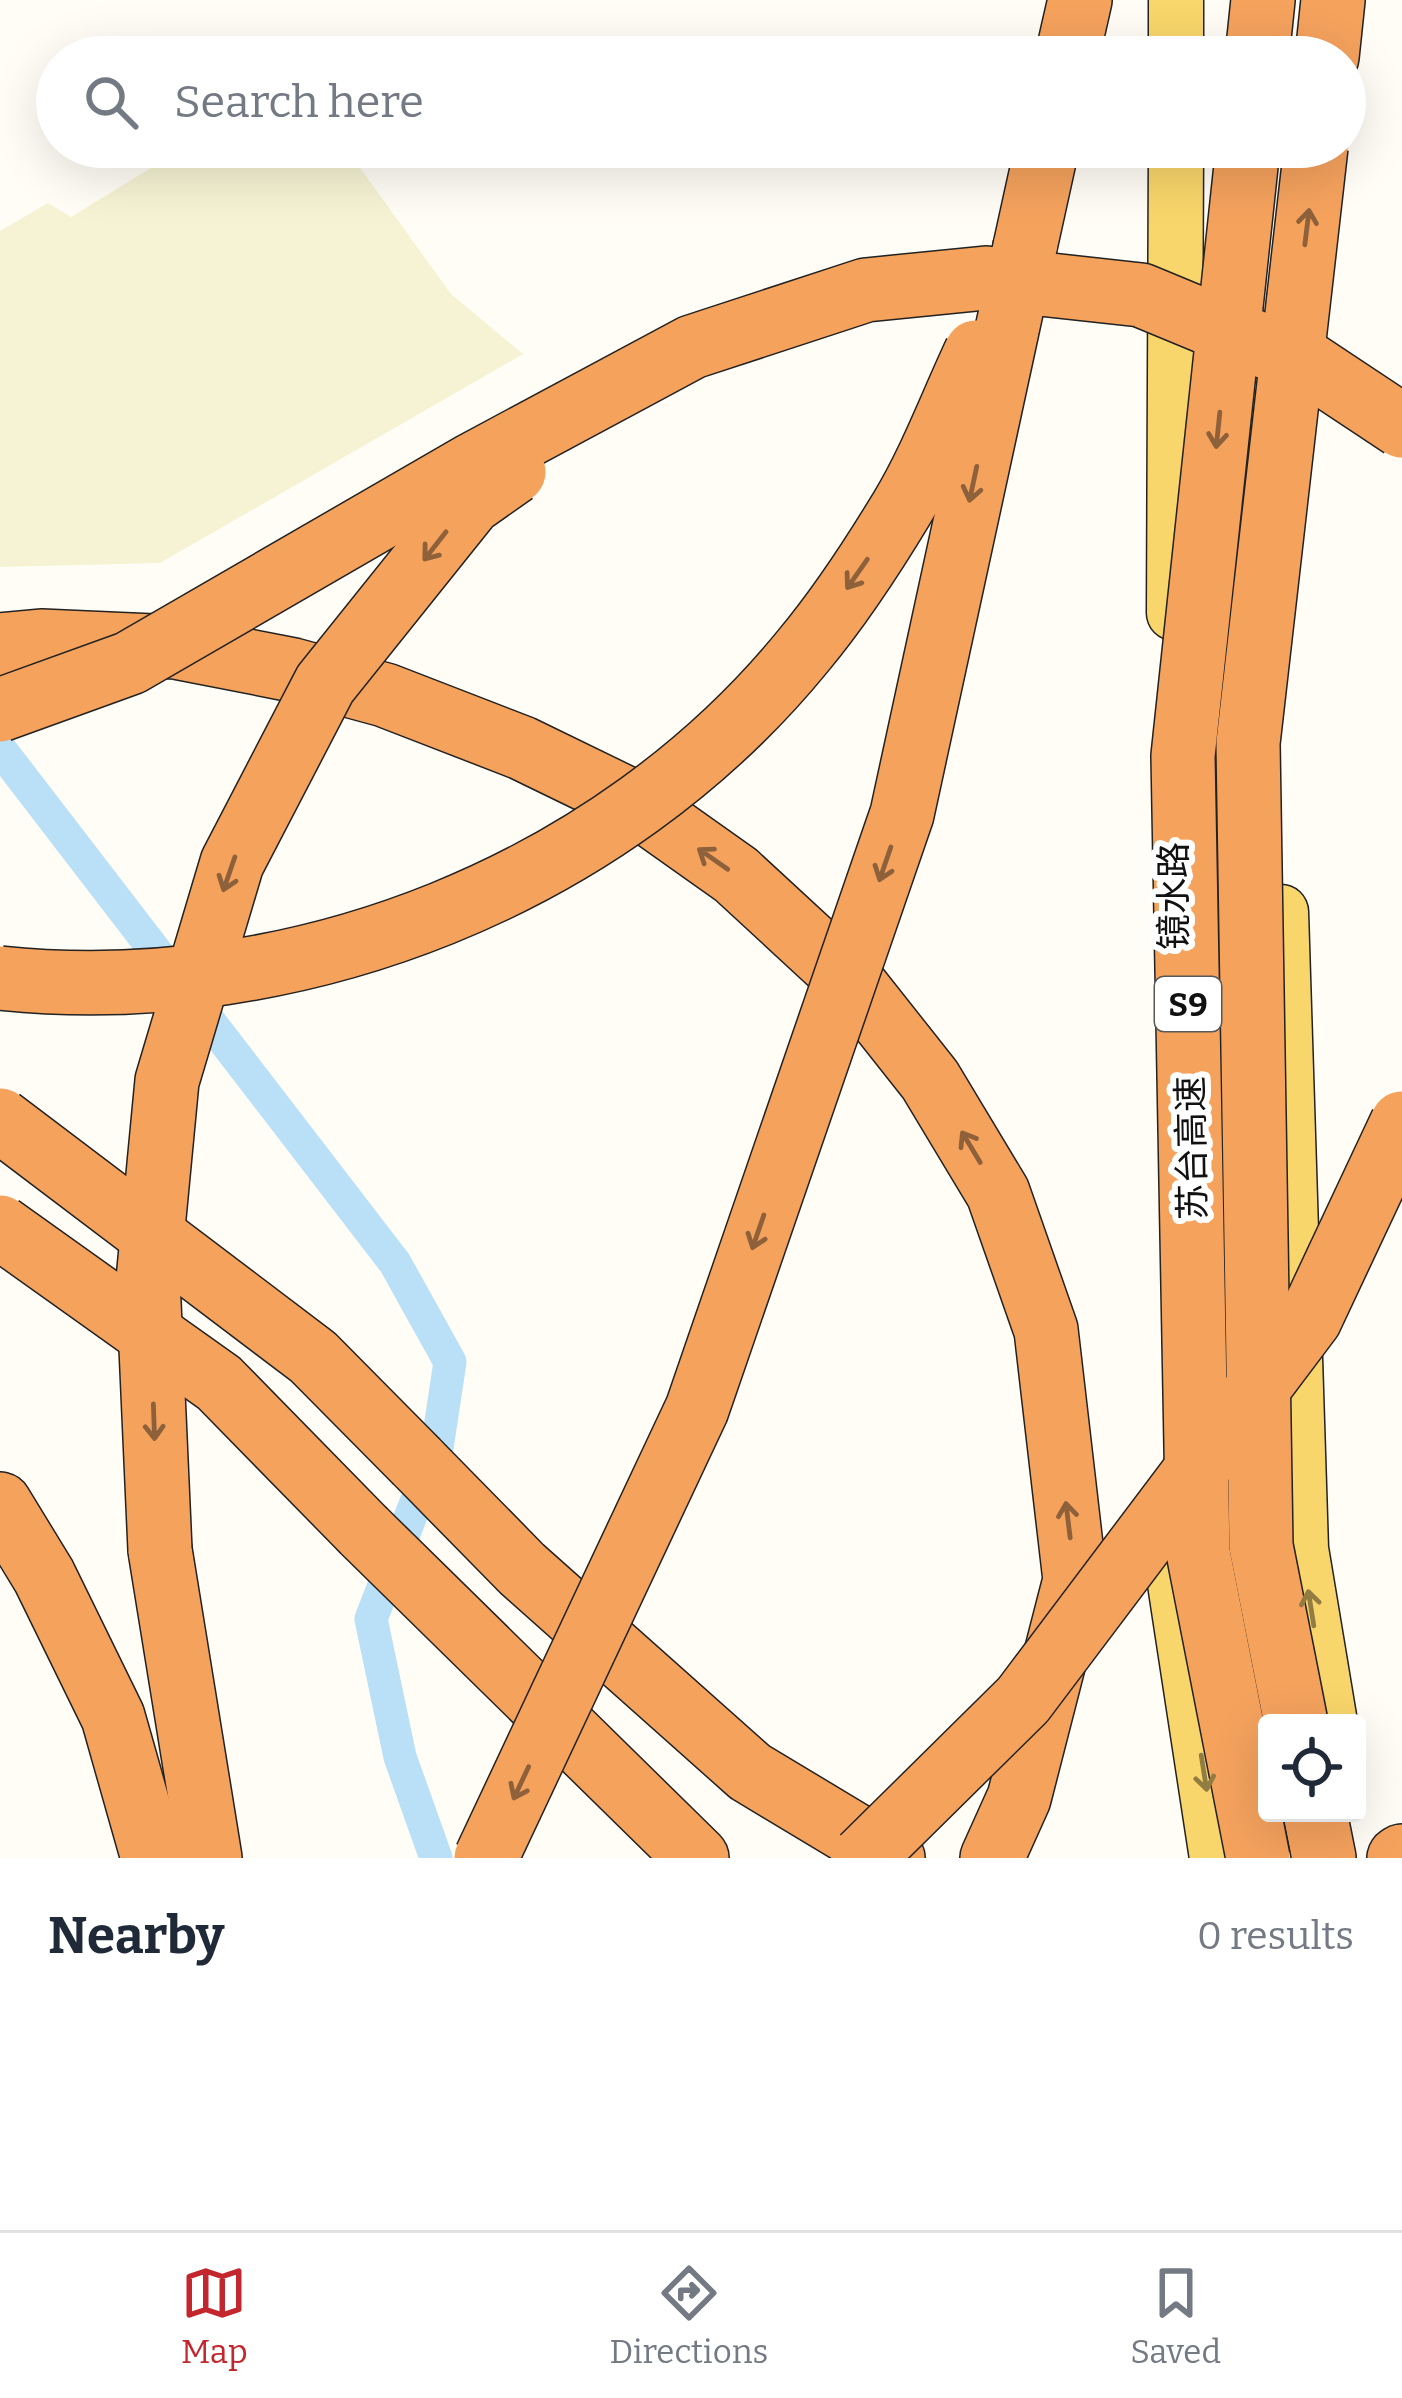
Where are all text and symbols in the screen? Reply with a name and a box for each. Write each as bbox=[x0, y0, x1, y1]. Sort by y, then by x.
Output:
search box bbox=[36, 36, 1366, 168]
icon: search bbox=[78, 69, 144, 135]
text: Search here bbox=[174, 75, 424, 129]
one-way arrow bbox=[1296, 208, 1319, 247]
one-way arrow bbox=[1206, 410, 1228, 449]
one-way arrow bbox=[961, 465, 984, 503]
one-way arrow bbox=[422, 529, 449, 561]
one-way arrow bbox=[844, 557, 869, 590]
street label: 镜水路 bbox=[1152, 842, 1196, 950]
one-way arrow bbox=[872, 844, 894, 882]
one-way arrow bbox=[697, 847, 730, 872]
one-way arrow bbox=[217, 855, 239, 893]
road number: S9 bbox=[1155, 977, 1221, 1031]
street label: 苏台高速 bbox=[1169, 1076, 1215, 1220]
one-way arrow bbox=[959, 1131, 983, 1165]
one-way arrow bbox=[746, 1213, 767, 1250]
one-way arrow bbox=[143, 1402, 166, 1441]
one-way arrow bbox=[1056, 1502, 1079, 1541]
one-way arrow bbox=[1299, 1589, 1322, 1628]
map controls bbox=[1258, 1714, 1366, 1822]
button: locate bbox=[1258, 1714, 1366, 1822]
one-way arrow bbox=[1193, 1753, 1216, 1792]
one-way arrow bbox=[509, 1764, 531, 1800]
text: Nearby bbox=[48, 1905, 224, 1967]
text: 0 results bbox=[1197, 1913, 1354, 1959]
tab: Map bbox=[181, 2260, 248, 2372]
tab: Directions bbox=[610, 2260, 768, 2372]
tab: Saved bbox=[1130, 2260, 1221, 2372]

